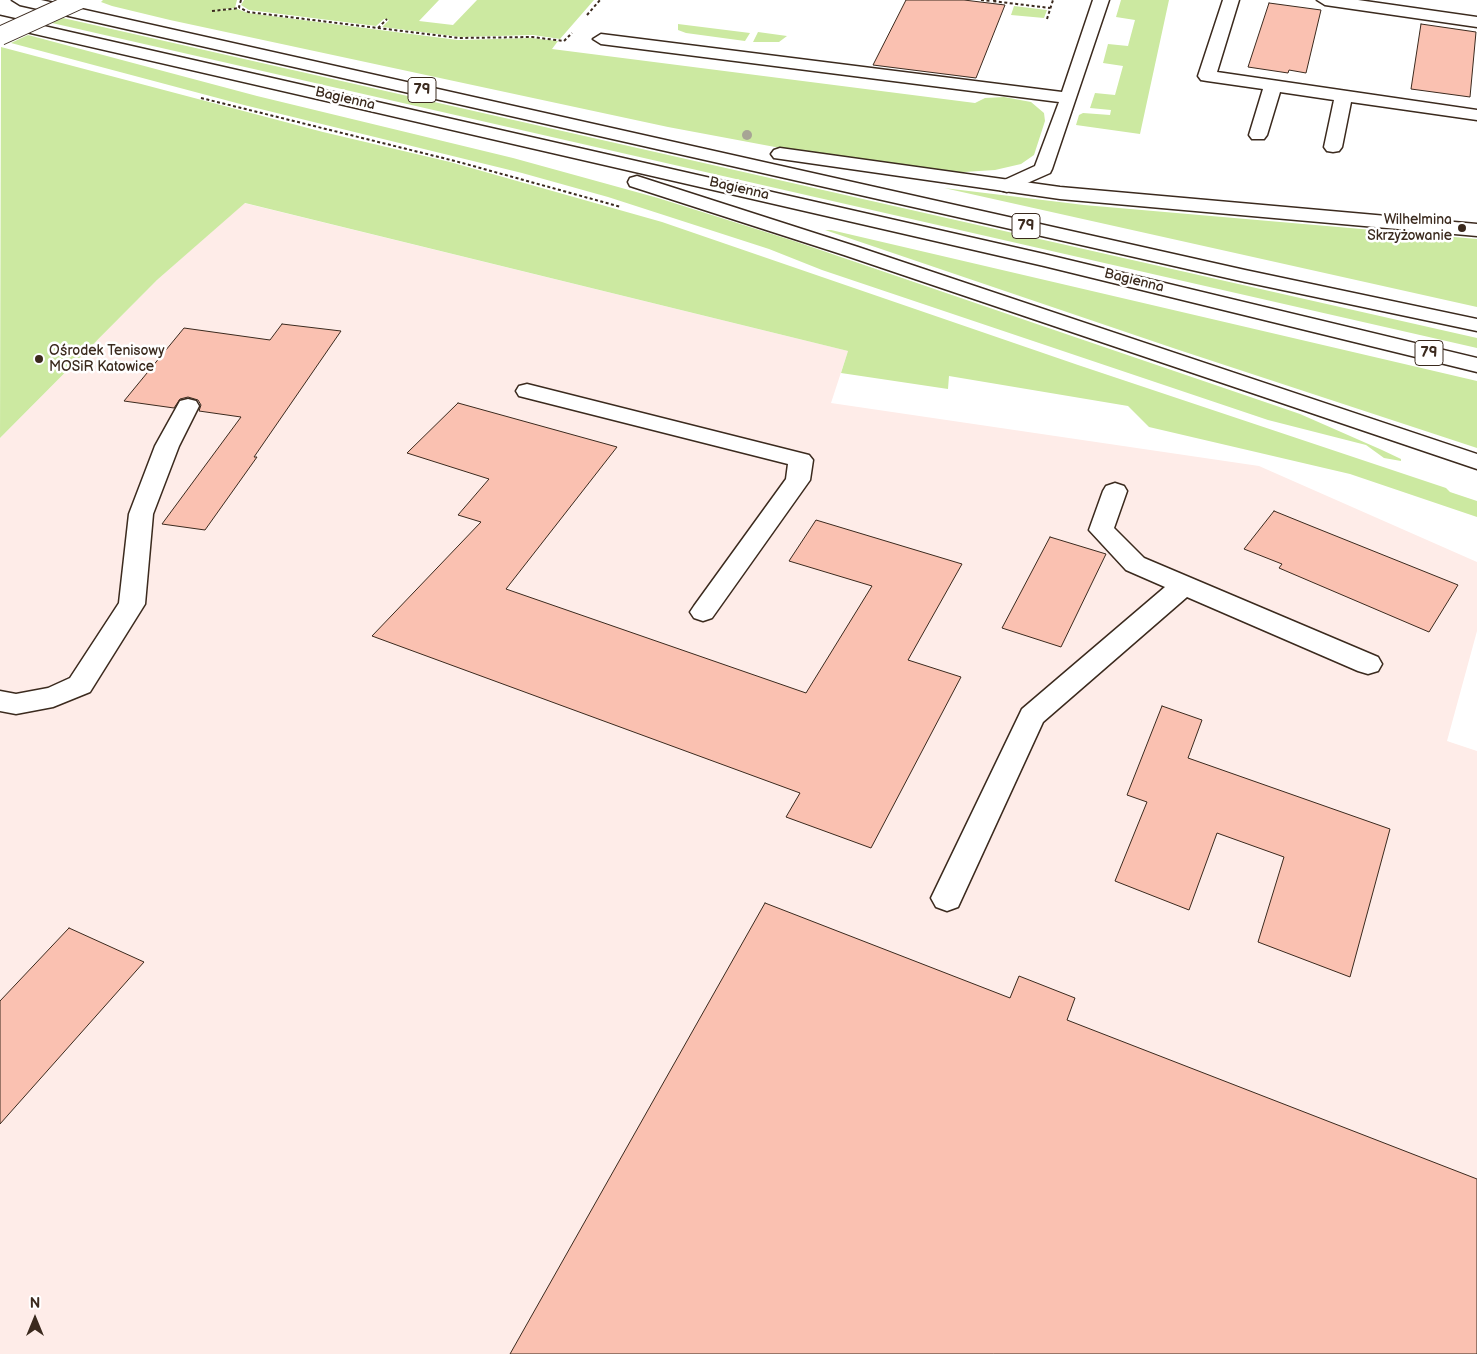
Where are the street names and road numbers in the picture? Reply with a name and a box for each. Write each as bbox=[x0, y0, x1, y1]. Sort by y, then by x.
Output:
road number: 79 bbox=[408, 78, 436, 102]
street label: Bagienna bbox=[313, 84, 377, 114]
street label: Bagienna bbox=[707, 174, 771, 204]
road number: 79 bbox=[1012, 214, 1040, 238]
street label: Bagienna bbox=[1102, 265, 1166, 297]
road number: 79 bbox=[1415, 340, 1443, 366]

